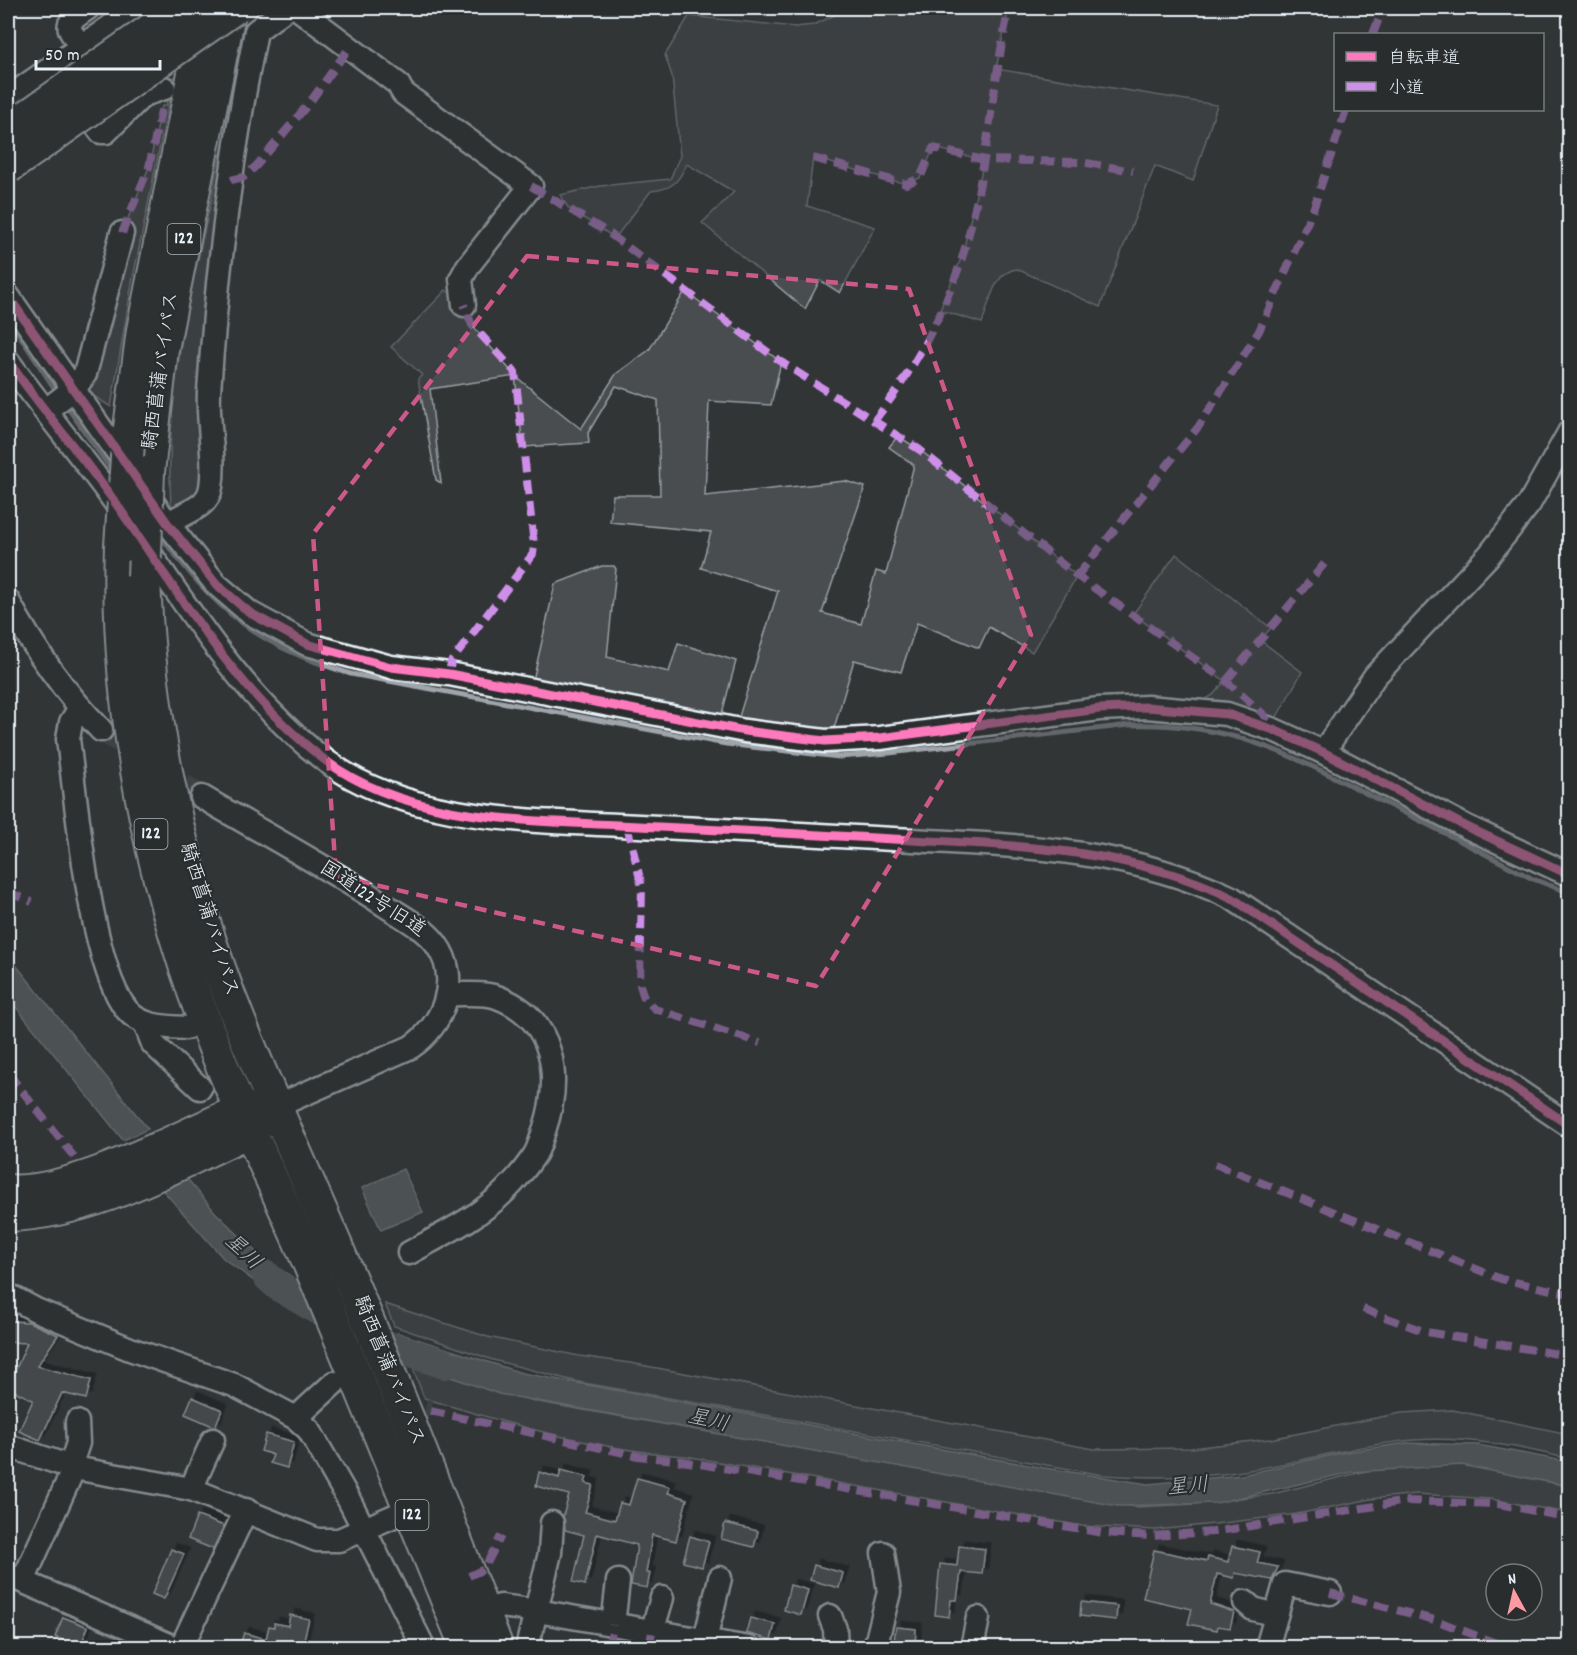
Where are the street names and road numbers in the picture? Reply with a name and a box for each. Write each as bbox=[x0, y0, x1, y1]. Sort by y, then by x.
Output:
road number: 122 bbox=[168, 224, 201, 254]
street label: 騎西菖蒲バイパス bbox=[137, 290, 187, 452]
road number: 122 bbox=[134, 819, 168, 849]
street label: 騎西菖蒲バイパス bbox=[171, 840, 245, 1000]
street label: 国道122号旧道 bbox=[313, 855, 431, 945]
street label: 騎西菖蒲バイパス bbox=[345, 1292, 431, 1450]
road number: 122 bbox=[396, 1500, 428, 1530]

